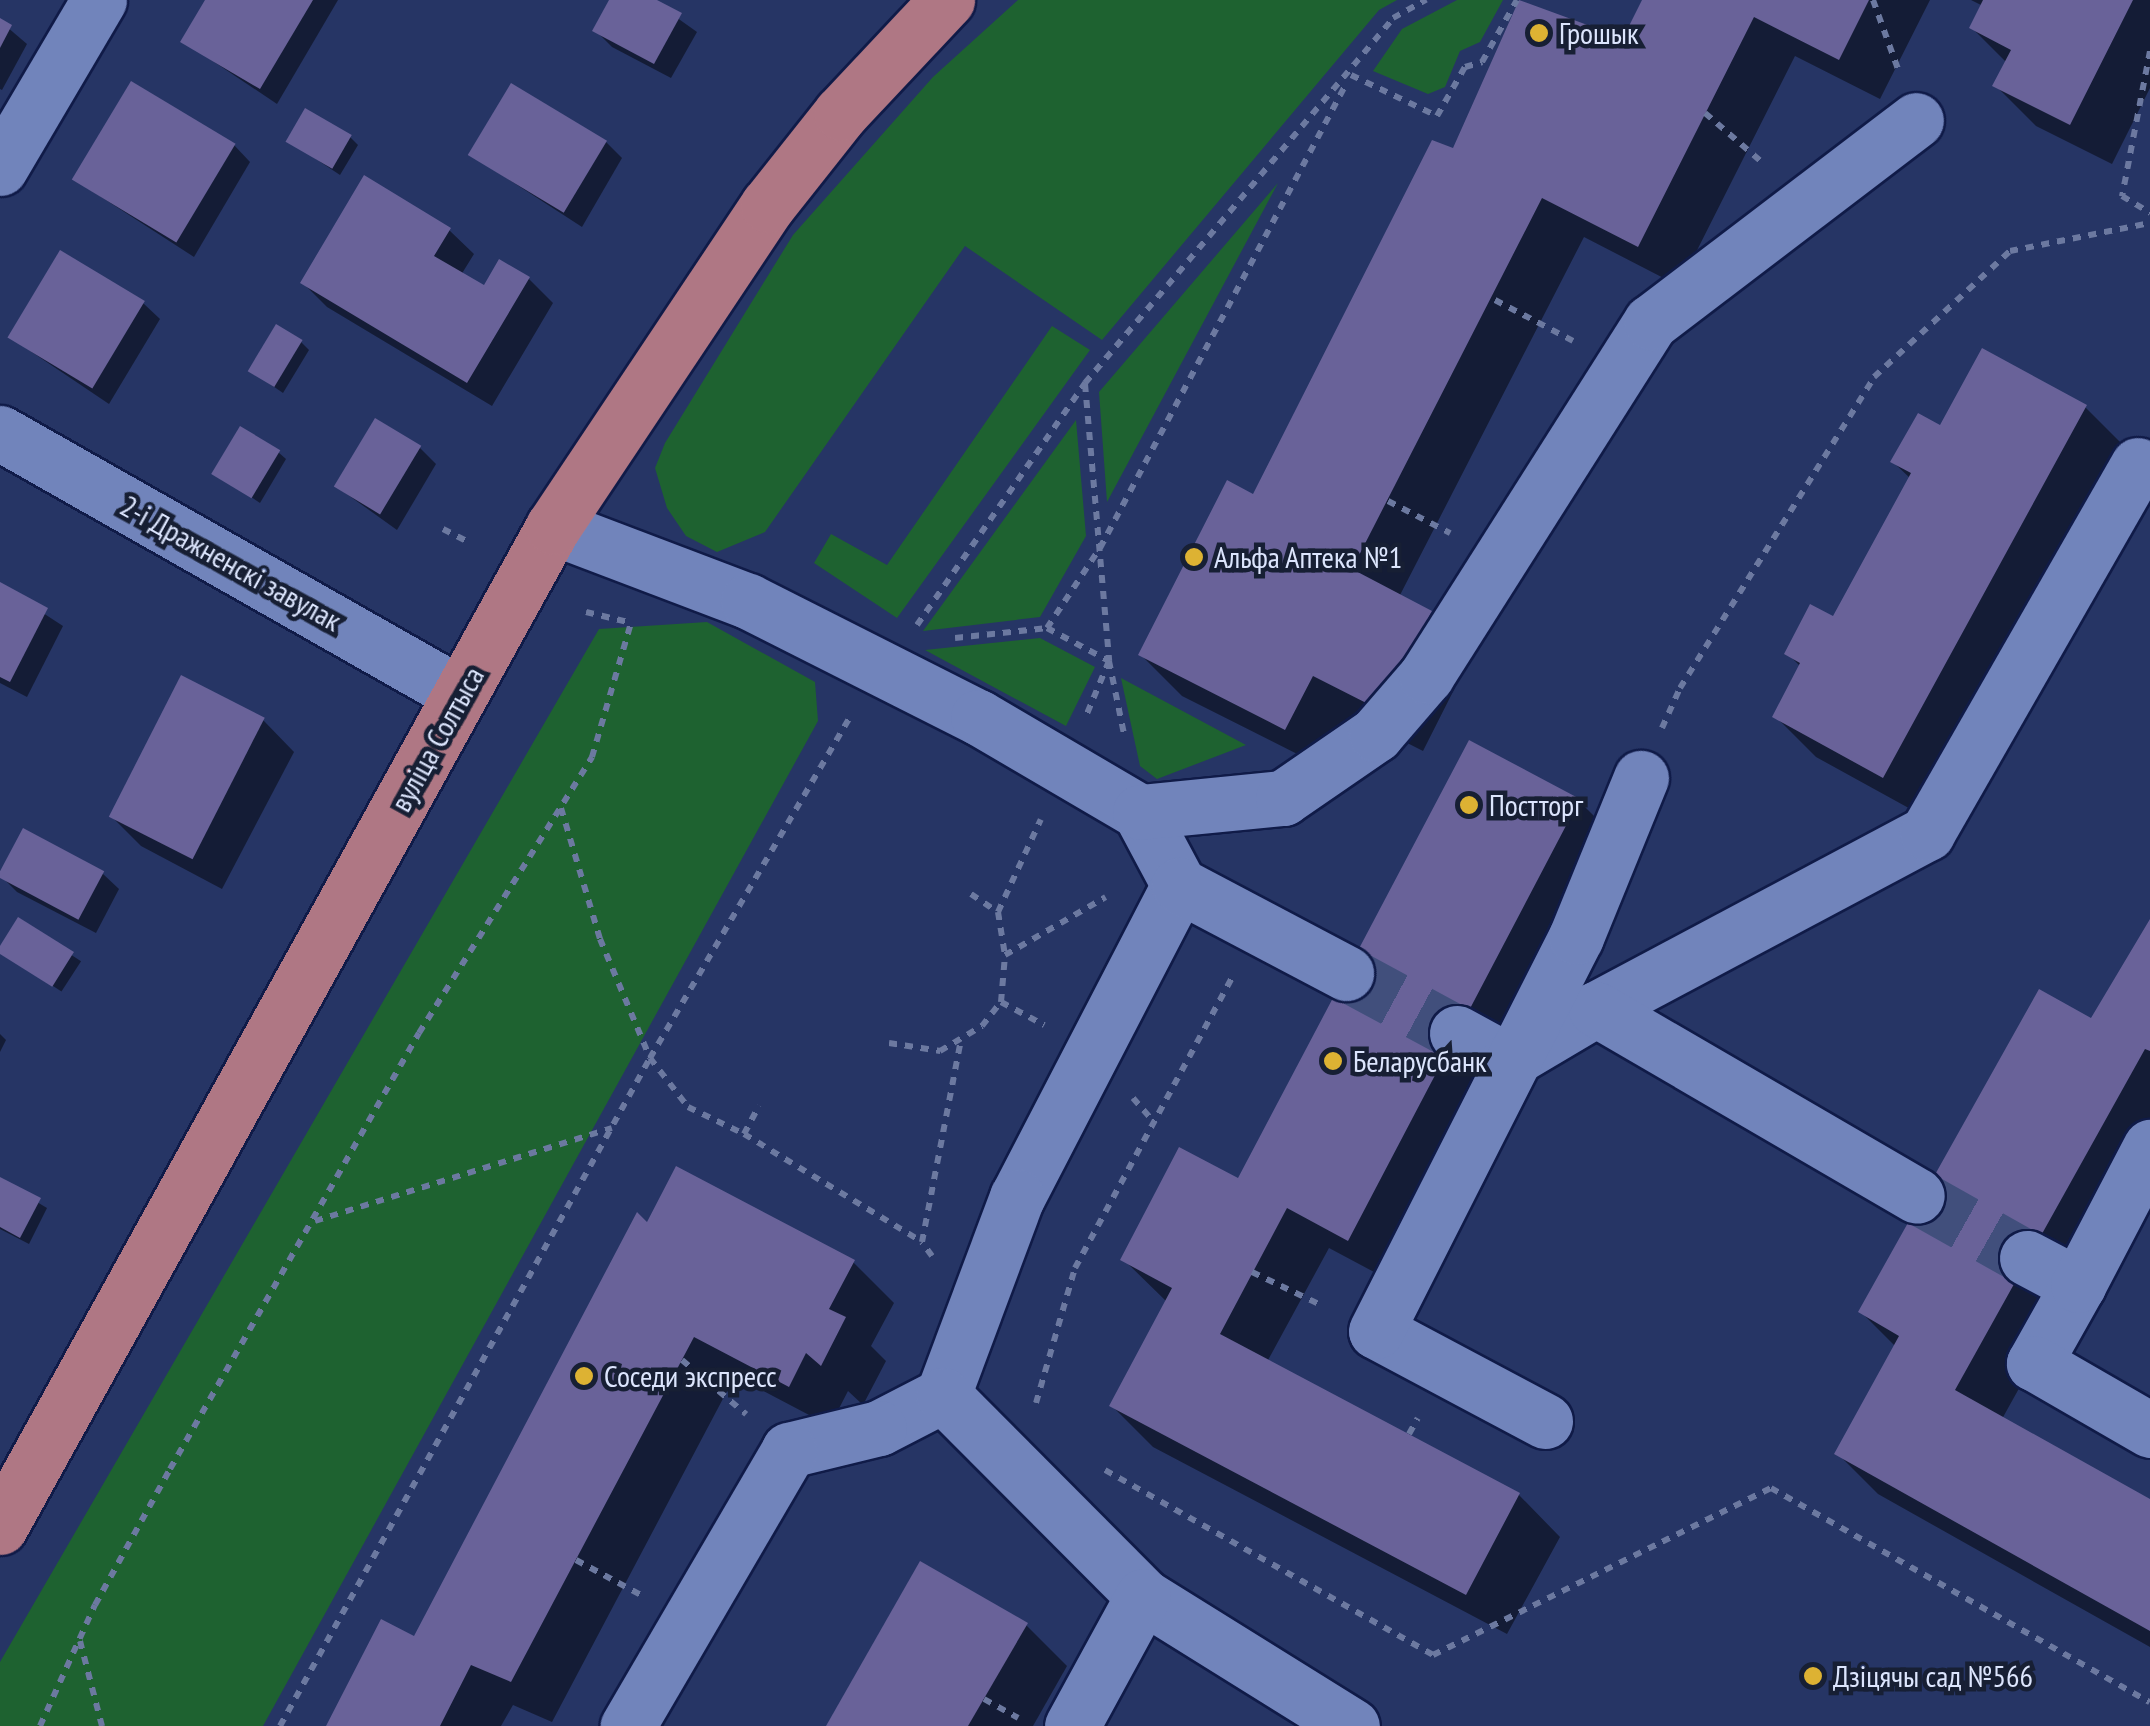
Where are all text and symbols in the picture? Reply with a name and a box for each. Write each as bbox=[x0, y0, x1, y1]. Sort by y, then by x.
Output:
place label: Грошык bbox=[1559, 15, 1639, 51]
marker: Грошык bbox=[1528, 22, 1550, 44]
street label: 2-і Дражненскі завулак bbox=[114, 487, 348, 639]
place label: Альфа Аптека №1 bbox=[1214, 539, 1403, 575]
marker: Альфа Аптека №1 bbox=[1183, 546, 1205, 568]
street label: вуліца Солтыса bbox=[383, 660, 491, 818]
place label: Постторг bbox=[1489, 787, 1583, 823]
marker: Постторг bbox=[1458, 794, 1480, 816]
place label: Беларусбанк bbox=[1353, 1043, 1487, 1079]
marker: Беларусбанк bbox=[1322, 1050, 1344, 1072]
place label: Соседи экспресс bbox=[604, 1358, 777, 1394]
marker: Соседи экспресс bbox=[573, 1365, 595, 1387]
place label: Дзіцячы сад №566 bbox=[1833, 1658, 2033, 1694]
marker: Дзіцячы сад №566 bbox=[1802, 1665, 1824, 1687]

